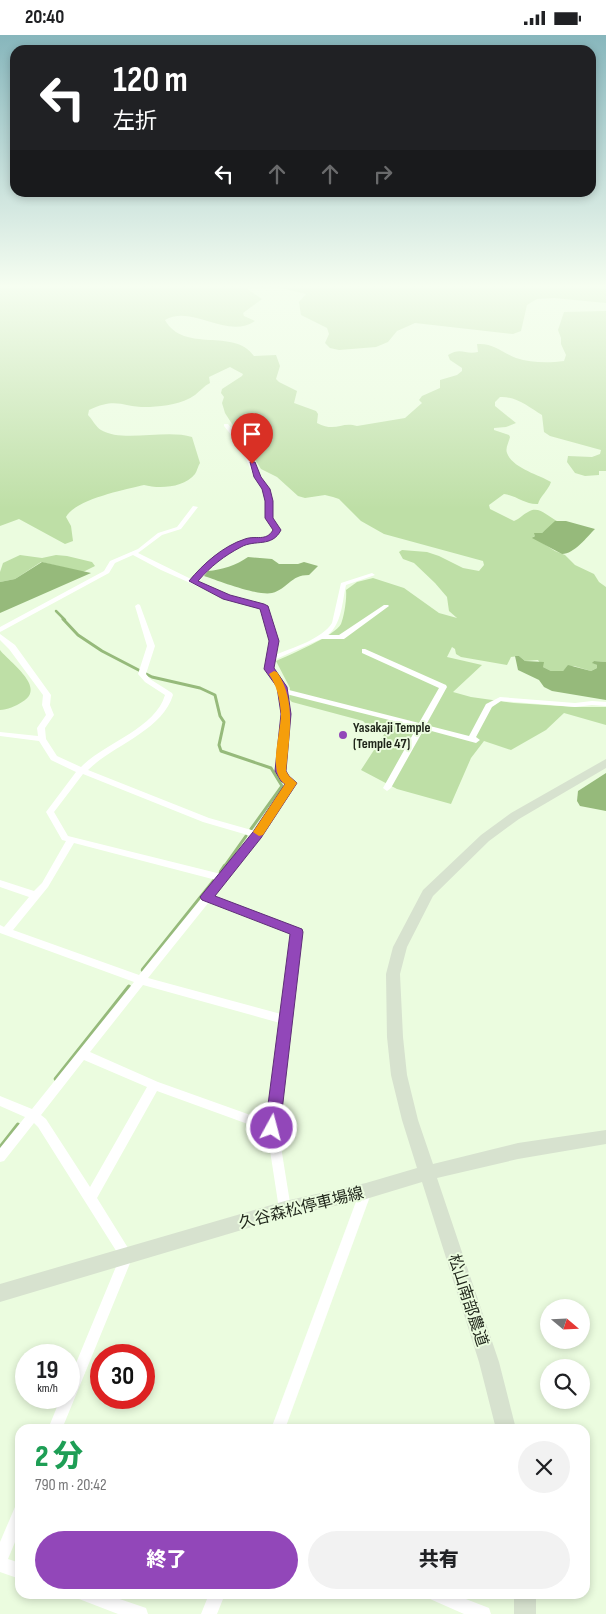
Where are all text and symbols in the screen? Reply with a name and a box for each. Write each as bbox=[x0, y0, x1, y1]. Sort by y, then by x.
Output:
text: 20:40 bbox=[25, 6, 64, 29]
text: 120 m bbox=[113, 59, 188, 102]
icon: left bbox=[30, 65, 95, 130]
text: 左折 bbox=[113, 108, 157, 135]
icon: left bbox=[210, 160, 238, 188]
icon: ahead bbox=[263, 160, 291, 188]
icon: ahead bbox=[316, 160, 344, 188]
icon: right bbox=[369, 160, 397, 188]
pin bbox=[231, 413, 273, 464]
icon: arrive bbox=[238, 420, 266, 448]
place label: Yasakaji Temple (Temple 47) bbox=[353, 719, 430, 752]
marker: Yasakaji Temple (Temple 47) bbox=[337, 729, 349, 741]
position arrow bbox=[245, 1101, 297, 1153]
street label: 久谷森松停車場線 bbox=[237, 1184, 366, 1233]
street label: 松山南部農道 bbox=[444, 1252, 491, 1349]
north arrow bbox=[540, 1299, 590, 1349]
map controls bbox=[540, 1299, 590, 1409]
speed limit sign: 30 bbox=[90, 1344, 155, 1409]
text: 19 bbox=[37, 1355, 58, 1386]
button: search bbox=[540, 1359, 590, 1409]
text: km/h bbox=[37, 1381, 58, 1396]
text: 2 分 bbox=[35, 1439, 83, 1475]
button: close bbox=[518, 1441, 570, 1493]
text: 790 m · 20:42 bbox=[35, 1476, 107, 1495]
button: 終了 bbox=[35, 1531, 298, 1589]
button: 共有 bbox=[308, 1531, 570, 1589]

